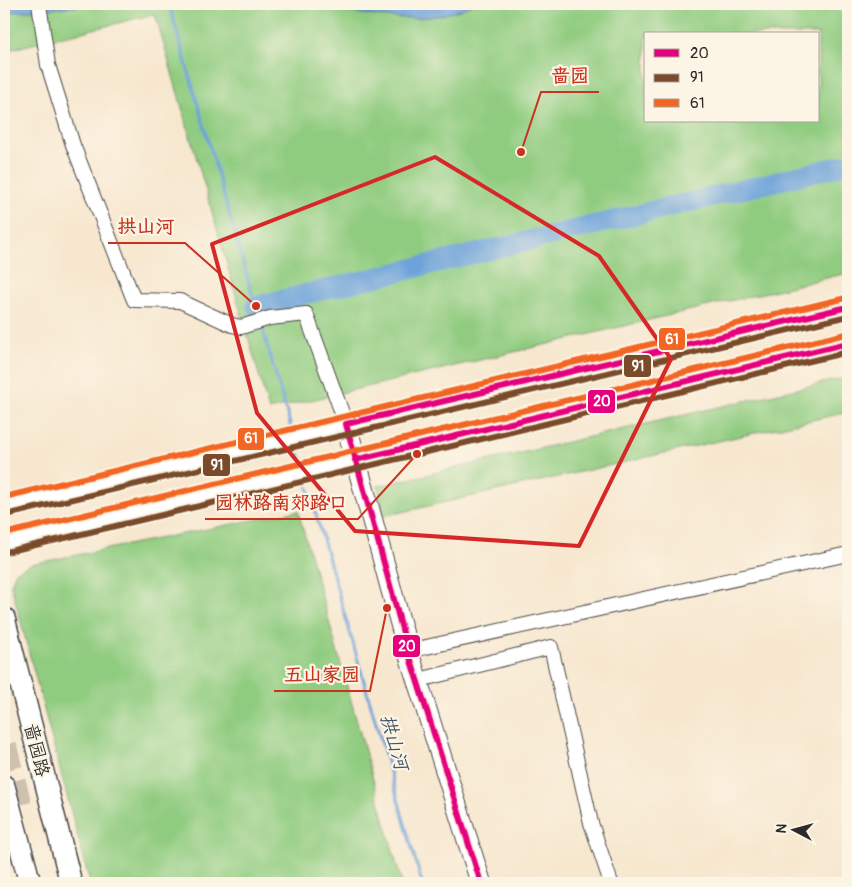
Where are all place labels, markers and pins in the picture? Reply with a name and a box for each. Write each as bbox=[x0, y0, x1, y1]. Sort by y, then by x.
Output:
callout: 啬园 bbox=[541, 58, 599, 92]
callout: 拱山河 bbox=[108, 209, 185, 243]
callout: 园林路南郊路口 bbox=[205, 485, 358, 519]
callout: 五山家园 bbox=[274, 657, 370, 691]

